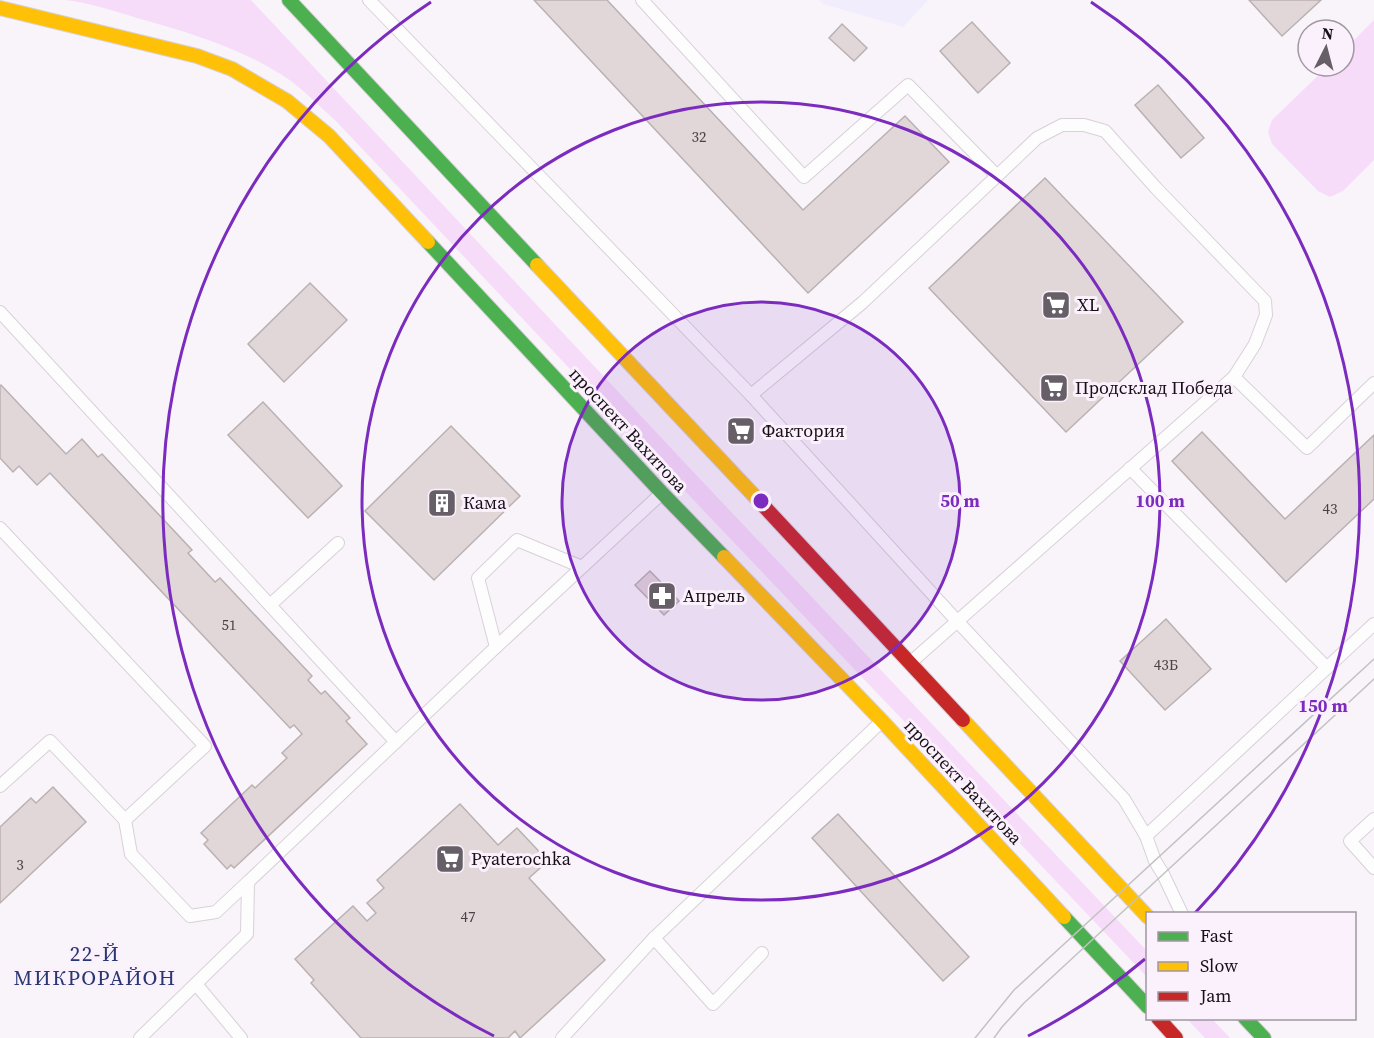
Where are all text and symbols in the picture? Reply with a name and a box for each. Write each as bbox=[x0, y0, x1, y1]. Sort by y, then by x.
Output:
north arrow bbox=[1296, 18, 1356, 78]
text: N bbox=[1321, 22, 1335, 45]
house number: 32 bbox=[691, 126, 707, 147]
supermarket icon: XL bbox=[1040, 289, 1072, 321]
place label: XL bbox=[1077, 292, 1099, 317]
street label: проспект Вахитова bbox=[564, 361, 694, 498]
supermarket icon: Продсклад Победа bbox=[1038, 372, 1070, 404]
place label: Продсклад Победа bbox=[1075, 375, 1234, 400]
supermarket icon: Фактория bbox=[725, 415, 757, 447]
place label: Фактория bbox=[762, 418, 845, 443]
building icon: Кама bbox=[426, 487, 458, 519]
text: 50 m bbox=[940, 488, 980, 513]
text: 100 m bbox=[1135, 488, 1185, 513]
place label: Кама bbox=[463, 490, 507, 515]
centre of rings bbox=[751, 491, 771, 511]
house number: 43 bbox=[1322, 498, 1338, 519]
pharmacy icon: Апрель bbox=[646, 580, 678, 612]
place label: Апрель bbox=[683, 583, 745, 608]
house number: 51 bbox=[221, 614, 237, 635]
house number: 43Б bbox=[1154, 654, 1178, 675]
text: 150 m bbox=[1298, 693, 1348, 718]
street label: проспект Вахитова bbox=[899, 713, 1029, 850]
supermarket icon: Pyaterochka bbox=[434, 843, 466, 875]
place label: Pyaterochka bbox=[471, 846, 572, 871]
house number: 3 bbox=[16, 854, 24, 875]
house number: 47 bbox=[460, 906, 476, 927]
legend bbox=[1146, 912, 1356, 1020]
text: Fast bbox=[1200, 923, 1233, 948]
district label: 22-Й МИКРОРАЙОН bbox=[13, 939, 177, 992]
text: Slow bbox=[1200, 953, 1238, 978]
text: Jam bbox=[1199, 983, 1232, 1008]

